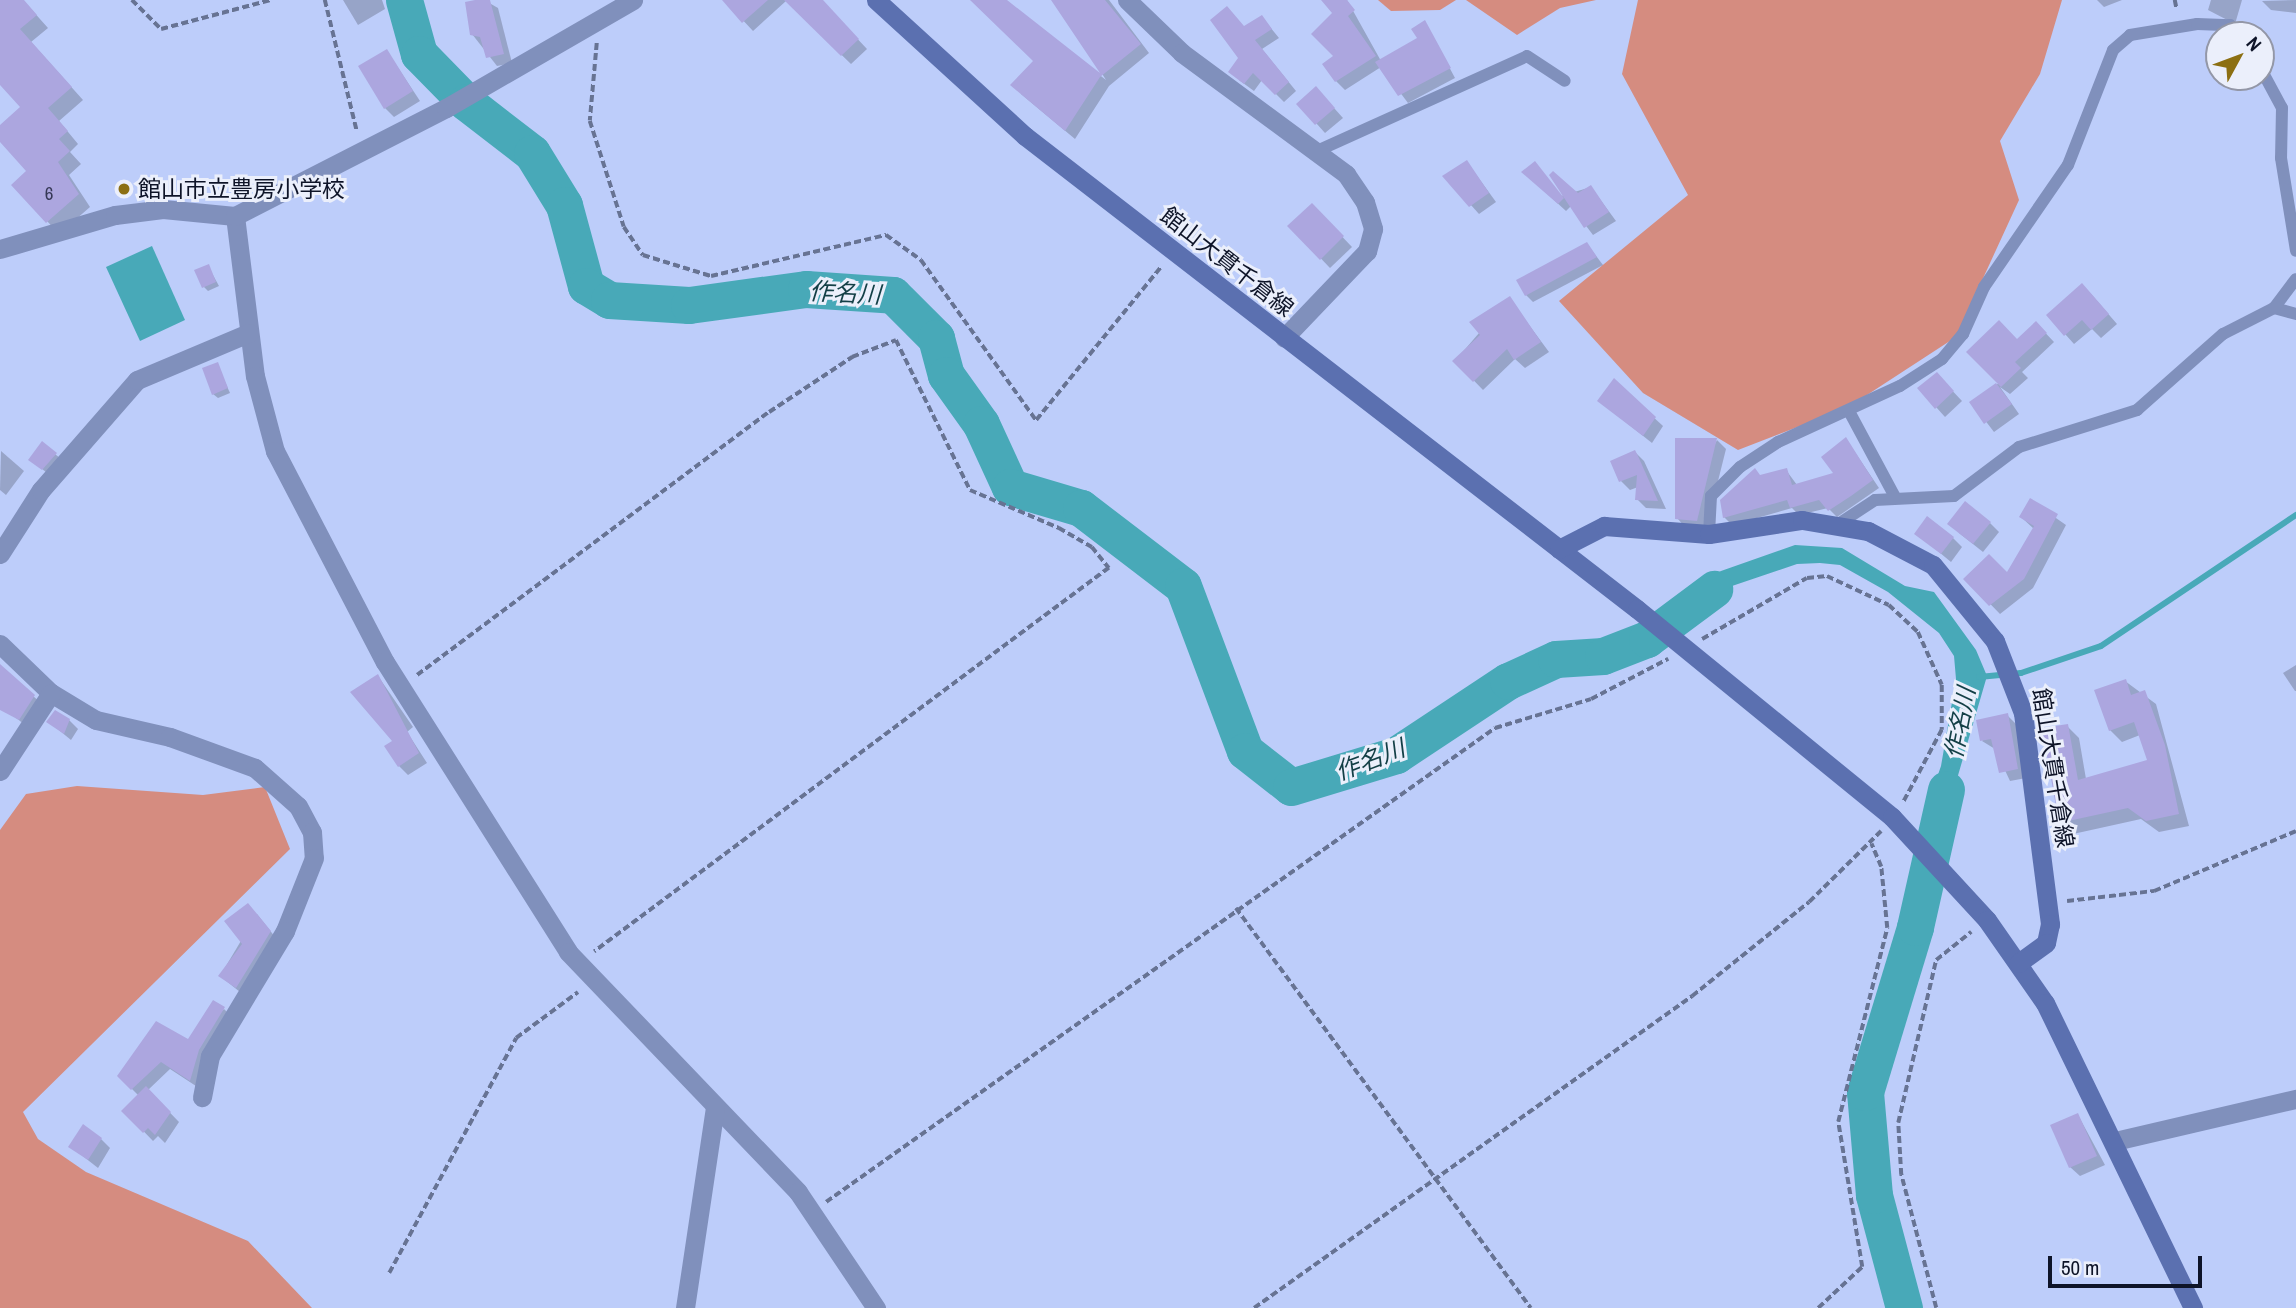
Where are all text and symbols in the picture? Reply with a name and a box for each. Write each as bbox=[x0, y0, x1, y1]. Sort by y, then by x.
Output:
north arrow bbox=[2205, 21, 2275, 91]
text: N bbox=[2241, 31, 2268, 56]
place label: 館山市立豊房小学校 bbox=[138, 175, 345, 203]
marker: 館山市立豊房小学校 bbox=[116, 181, 132, 197]
house number: 6 bbox=[45, 183, 53, 205]
street label: 館山大貫千倉線 bbox=[1155, 202, 1299, 322]
water label: 作名川 bbox=[808, 277, 882, 309]
water label: 作名川 bbox=[1939, 685, 1981, 761]
street label: 館山大貫千倉線 bbox=[2027, 686, 2079, 850]
water label: 作名川 bbox=[1331, 734, 1409, 786]
scale bar bbox=[2051, 1242, 2205, 1286]
text: 50 m bbox=[2061, 1253, 2099, 1282]

